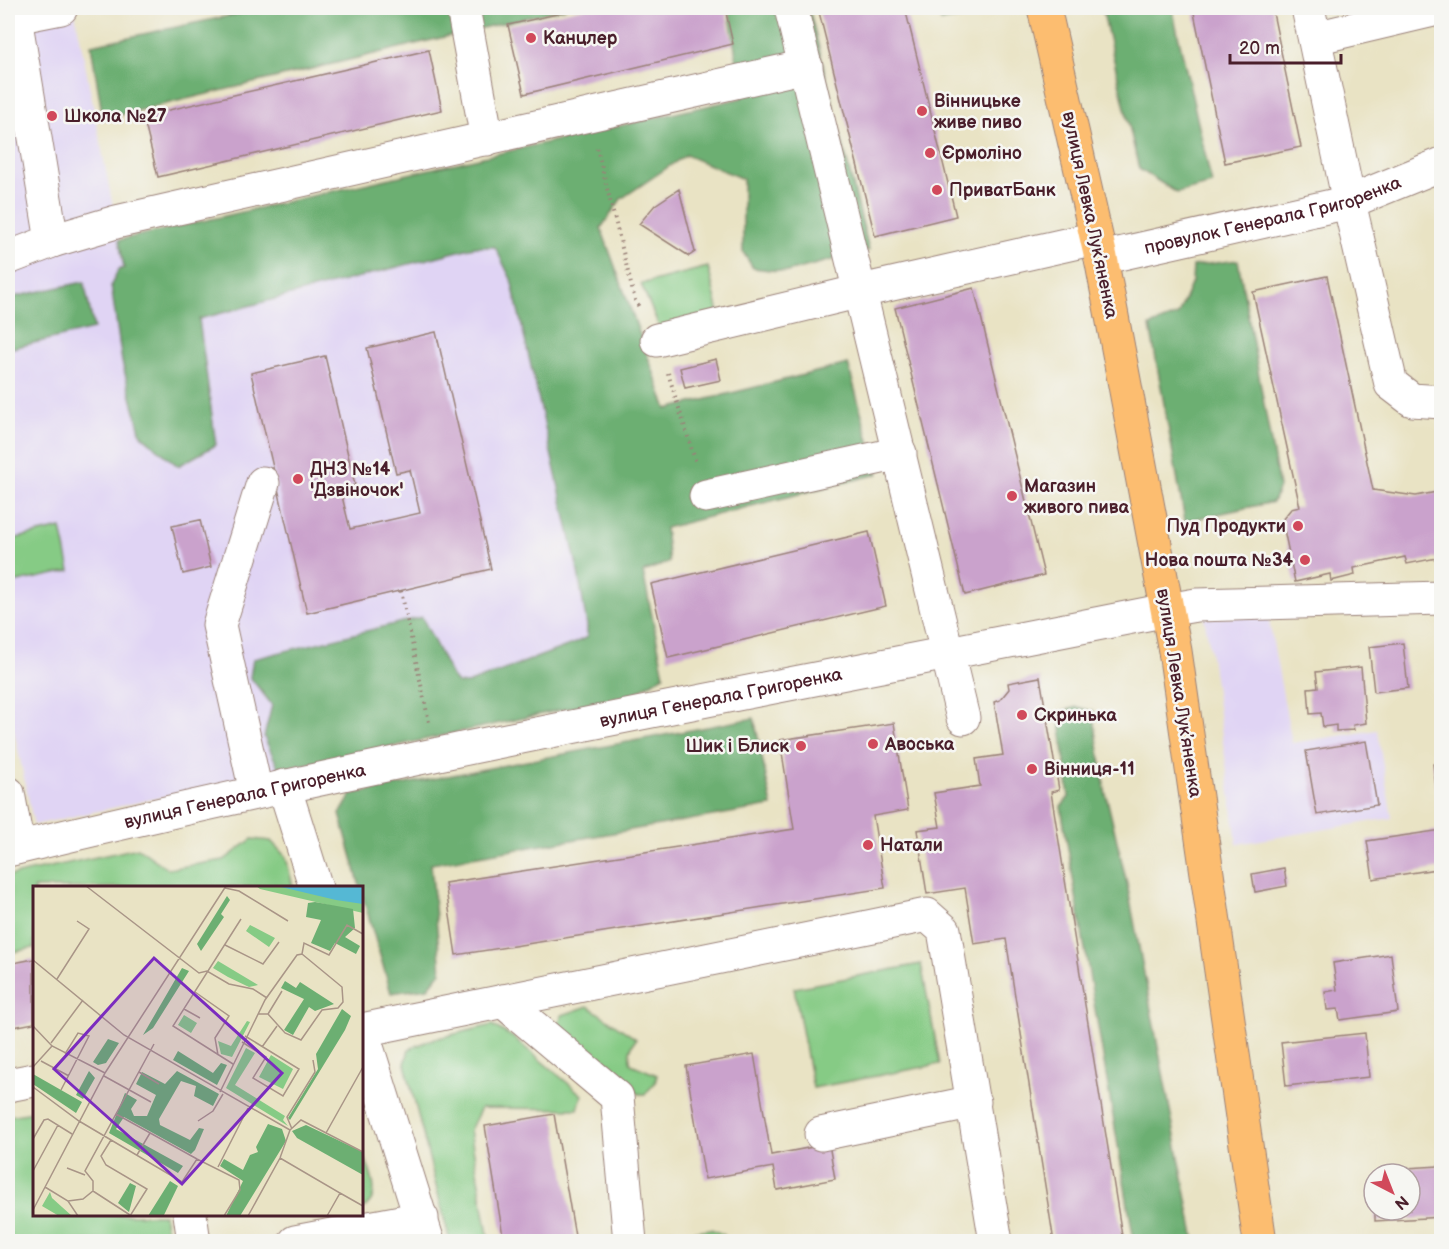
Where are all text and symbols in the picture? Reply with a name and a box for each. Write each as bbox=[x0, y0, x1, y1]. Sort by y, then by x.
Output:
scale bar bbox=[1230, 27, 1341, 65]
place label: Канцлер bbox=[543, 28, 618, 49]
marker: Канцлер bbox=[524, 31, 538, 45]
text: 20 m bbox=[1239, 38, 1280, 59]
place label: Вінницьке живе пиво bbox=[934, 91, 1022, 133]
marker: Вінницьке живе пиво bbox=[915, 104, 929, 118]
place label: Школа №27 bbox=[64, 106, 167, 127]
marker: Школа №27 bbox=[45, 109, 59, 123]
street label: вулиця Левка Лукʼяненка bbox=[1058, 110, 1122, 321]
place label: Єрмоліно bbox=[942, 143, 1022, 164]
marker: Єрмоліно bbox=[923, 146, 937, 160]
street label: провулок Генерала Григоренка bbox=[1142, 171, 1404, 258]
place label: ПриватБанк bbox=[949, 180, 1056, 201]
marker: ПриватБанк bbox=[930, 183, 944, 197]
place label: ДНЗ №14 'Дзвіночок' bbox=[310, 459, 403, 501]
marker: ДНЗ №14 'Дзвіночок' bbox=[291, 472, 305, 486]
place label: Магазин живого пива bbox=[1024, 476, 1130, 518]
marker: Магазин живого пива bbox=[1005, 489, 1019, 503]
place label: Пуд Продукти bbox=[1167, 516, 1286, 537]
marker: Пуд Продукти bbox=[1291, 519, 1305, 533]
place label: Нова пошта №34 bbox=[1145, 550, 1293, 571]
marker: Нова пошта №34 bbox=[1298, 553, 1312, 567]
street label: вулиця Левка Лукʼяненка bbox=[1152, 587, 1206, 799]
street label: вулиця Генерала Григоренка bbox=[598, 663, 844, 732]
place label: Скринька bbox=[1034, 705, 1117, 726]
marker: Скринька bbox=[1015, 708, 1029, 722]
place label: Авоська bbox=[884, 734, 955, 755]
place label: Шик і Блиск bbox=[685, 736, 789, 757]
marker: Авоська bbox=[866, 737, 880, 751]
marker: Шик і Блиск bbox=[794, 739, 808, 753]
street label: вулиця Генерала Григоренка bbox=[122, 759, 368, 833]
place label: Вінниця-11 bbox=[1044, 759, 1135, 780]
marker: Вінниця-11 bbox=[1025, 762, 1039, 776]
place label: Натали bbox=[880, 835, 943, 856]
marker: Натали bbox=[861, 838, 875, 852]
inset map bbox=[33, 886, 363, 1216]
north arrow bbox=[1362, 1162, 1422, 1222]
text: N bbox=[1390, 1191, 1412, 1213]

